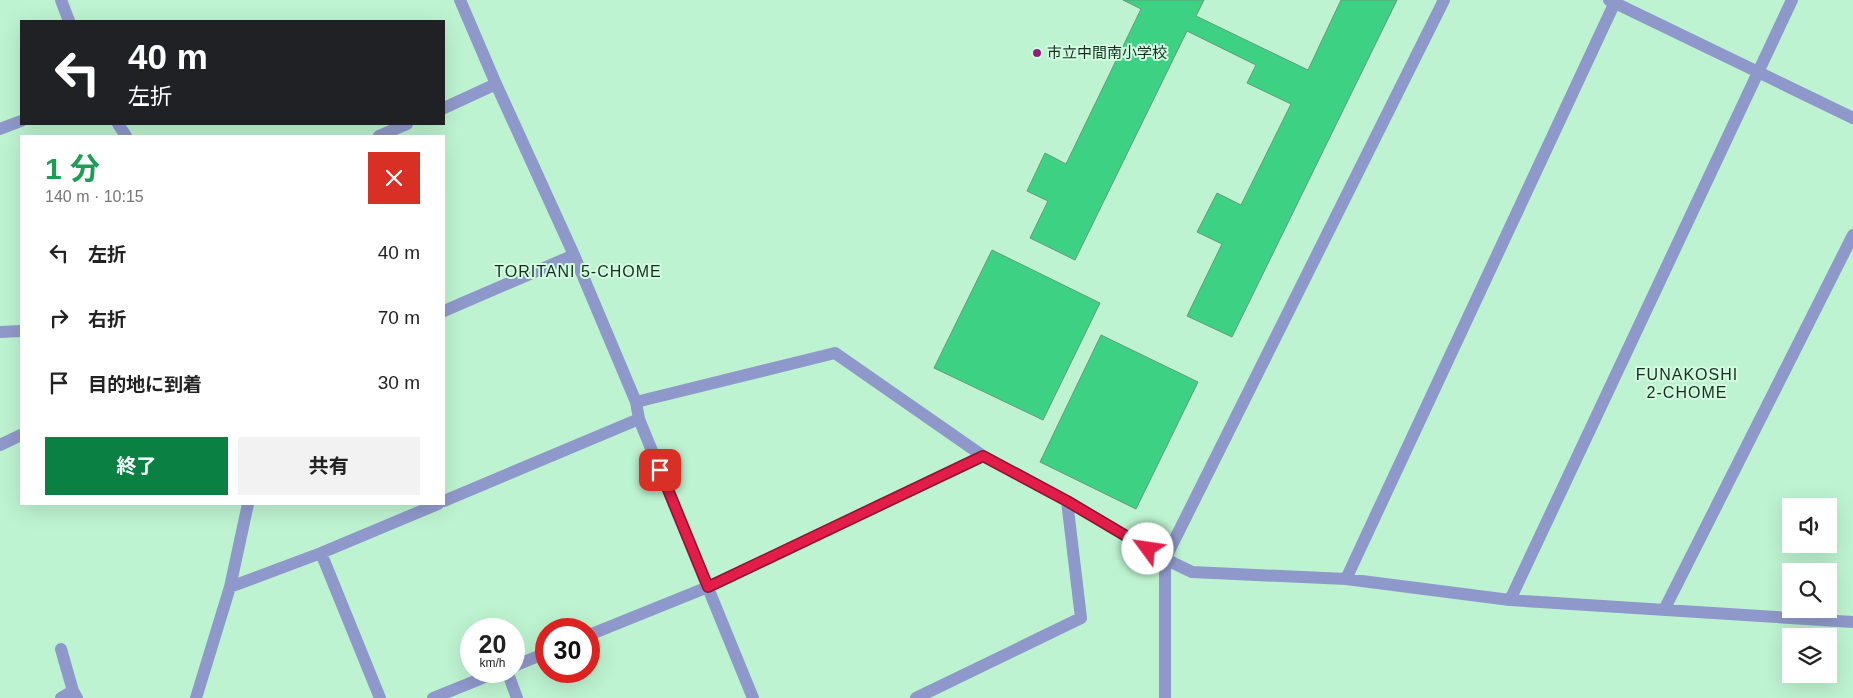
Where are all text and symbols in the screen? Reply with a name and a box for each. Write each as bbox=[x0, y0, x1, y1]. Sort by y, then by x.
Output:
text: 40 m bbox=[128, 37, 208, 76]
icon: left bbox=[45, 40, 110, 105]
place label: 市立中間南小学校 bbox=[1047, 44, 1167, 61]
marker: 市立中間南小学校 bbox=[1031, 47, 1043, 59]
text: 左折 bbox=[128, 84, 172, 109]
text: 1 分 bbox=[45, 152, 100, 185]
button: close bbox=[368, 152, 420, 204]
text: 140 m · 10:15 bbox=[45, 188, 144, 205]
icon: left bbox=[45, 239, 73, 267]
text: 40 m bbox=[378, 242, 420, 263]
text: 左折 bbox=[88, 244, 126, 265]
district label: TORITANI 5-CHOME bbox=[494, 263, 662, 280]
icon: right bbox=[45, 304, 73, 332]
text: 70 m bbox=[378, 307, 420, 328]
text: 右折 bbox=[88, 309, 126, 330]
district label: FUNAKOSHI 2-CHOME bbox=[1636, 366, 1738, 401]
icon: arrive bbox=[45, 369, 73, 397]
text: 30 m bbox=[378, 372, 420, 393]
text: 目的地に到着 bbox=[88, 374, 202, 395]
button: 終了 bbox=[45, 437, 228, 495]
button: 共有 bbox=[238, 437, 420, 495]
pin bbox=[639, 449, 681, 491]
icon: arrive bbox=[646, 456, 674, 484]
map controls bbox=[1782, 498, 1837, 683]
button: sound bbox=[1782, 498, 1837, 553]
position arrow bbox=[1121, 522, 1173, 574]
button: search bbox=[1782, 563, 1837, 618]
speed limit sign: 30 bbox=[535, 618, 600, 683]
button: layers bbox=[1782, 628, 1837, 683]
text: 20 bbox=[479, 630, 506, 658]
text: km/h bbox=[479, 656, 506, 670]

